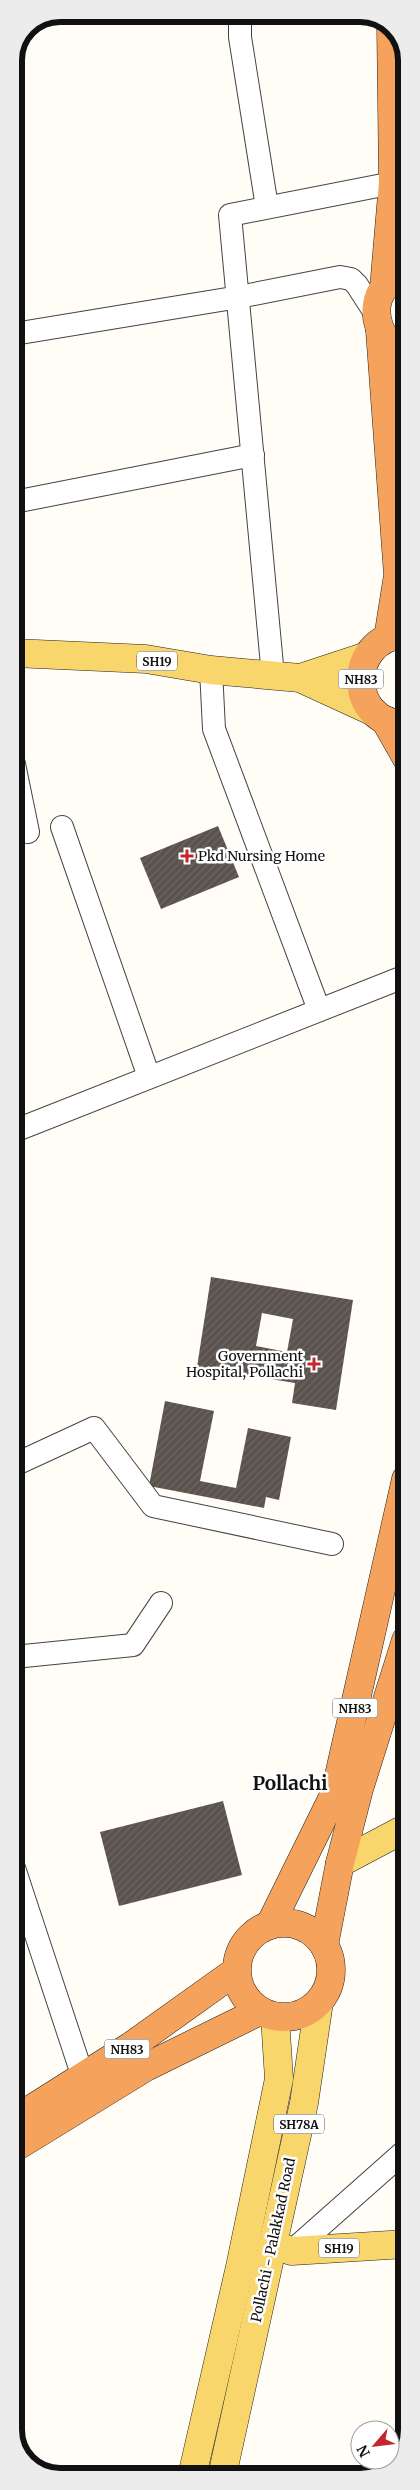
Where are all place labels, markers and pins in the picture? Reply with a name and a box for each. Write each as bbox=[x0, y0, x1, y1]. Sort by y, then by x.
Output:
place label: Pkd Nursing Home bbox=[198, 847, 325, 865]
marker: Pkd Nursing Home bbox=[180, 849, 194, 863]
place label: Government Hospital, Pollachi bbox=[186, 1347, 304, 1381]
marker: Government Hospital, Pollachi bbox=[307, 1357, 321, 1371]

